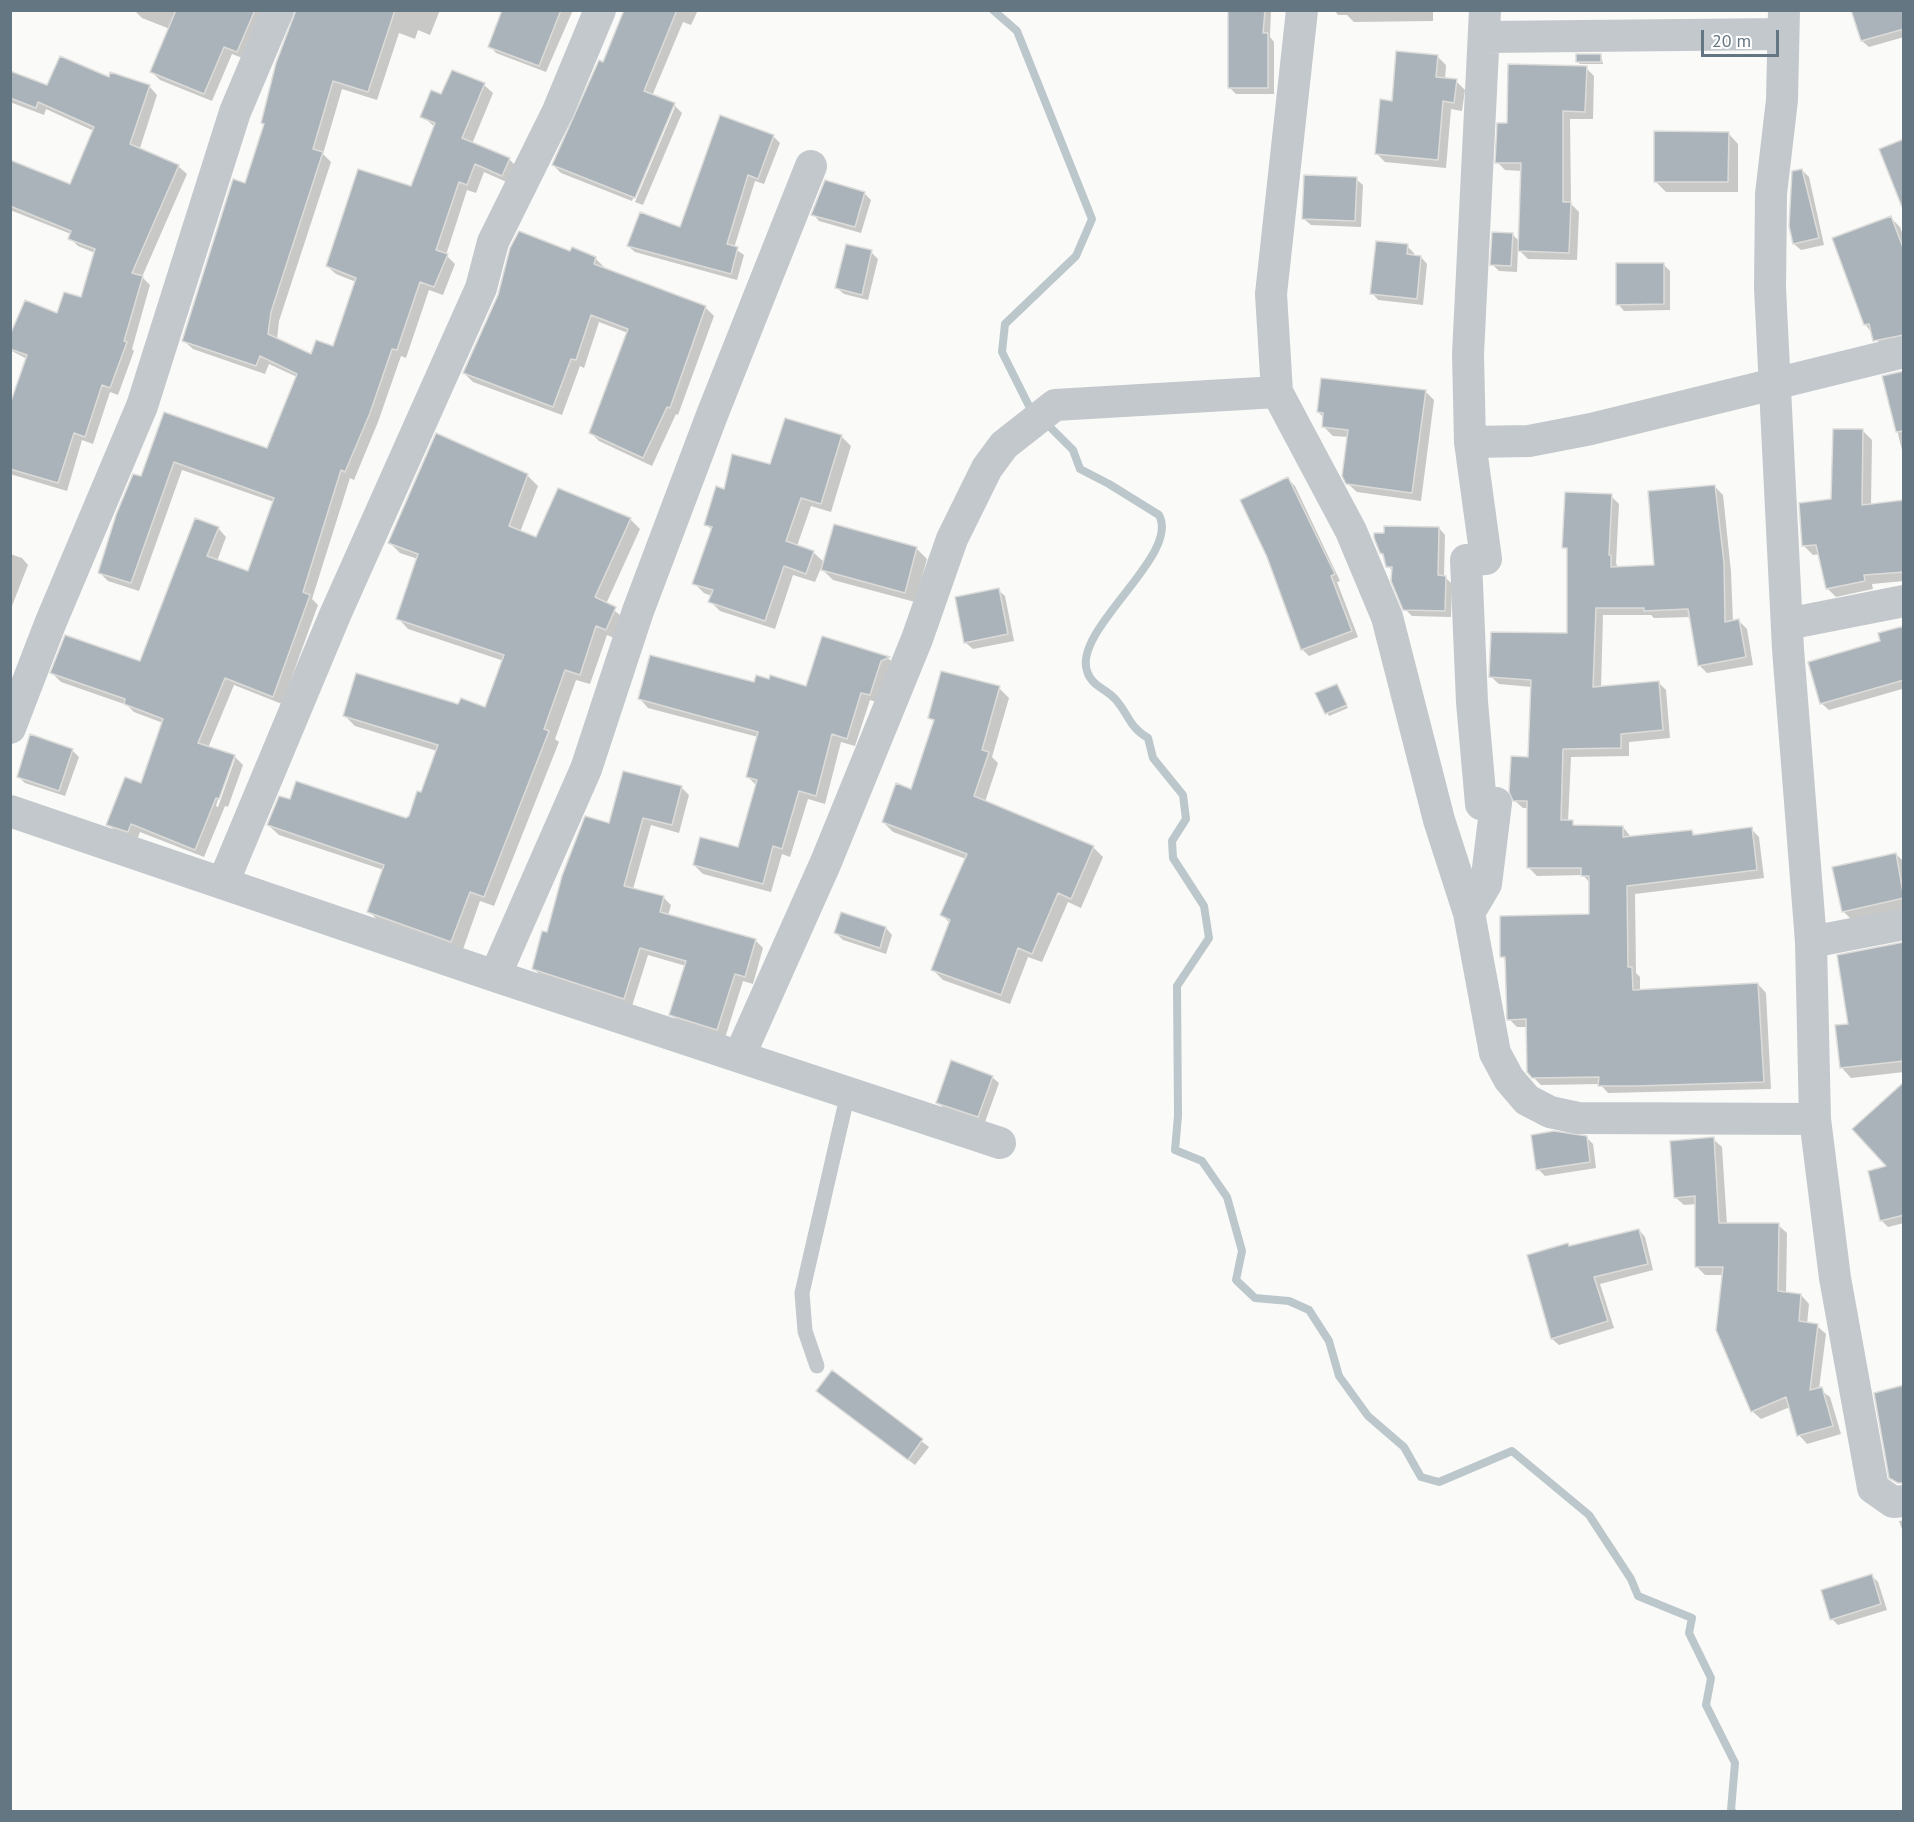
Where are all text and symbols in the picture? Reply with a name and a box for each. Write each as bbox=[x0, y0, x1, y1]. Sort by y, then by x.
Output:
scale bar bbox=[1704, 18, 1782, 56]
text: 20 m bbox=[1712, 29, 1751, 52]

